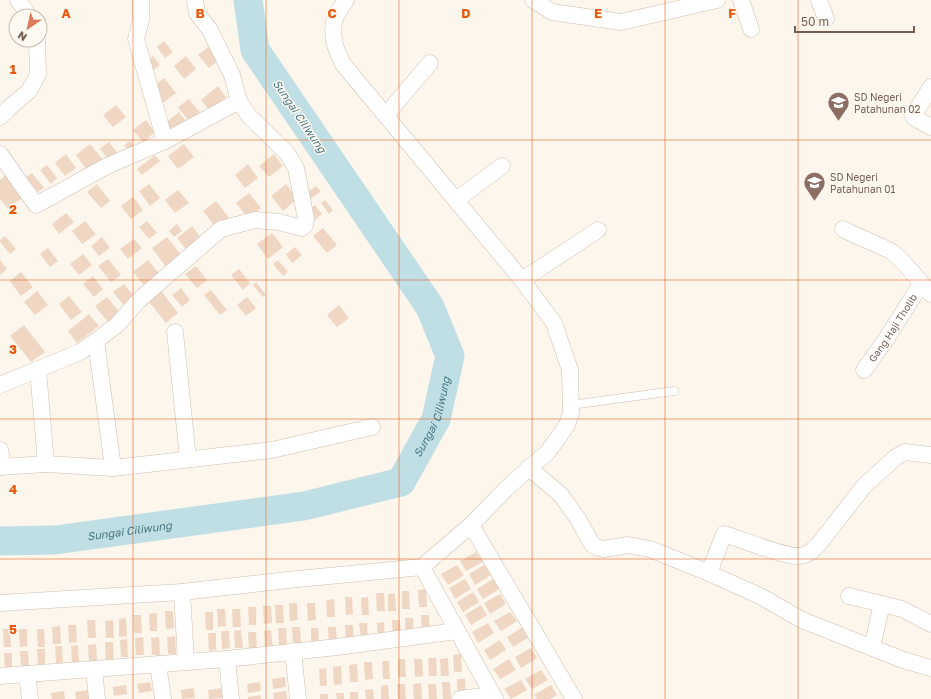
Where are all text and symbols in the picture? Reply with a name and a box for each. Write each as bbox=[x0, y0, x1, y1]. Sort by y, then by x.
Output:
text: A bbox=[61, 5, 71, 21]
text: B bbox=[195, 5, 205, 21]
text: C bbox=[327, 5, 337, 21]
text: D bbox=[461, 5, 471, 21]
text: E bbox=[594, 5, 602, 21]
text: F bbox=[728, 5, 736, 21]
north arrow bbox=[8, 8, 48, 48]
scale bar bbox=[795, 8, 914, 34]
text: 50 m bbox=[801, 14, 829, 29]
text: N bbox=[15, 29, 29, 44]
text: 1 bbox=[10, 61, 17, 77]
water label: Sungai Ciliwung bbox=[270, 77, 330, 157]
school or university icon: SD Negeri Patahunan 02 bbox=[825, 90, 851, 123]
place label: SD Negeri Patahunan 02 bbox=[854, 91, 920, 115]
school or university icon: SD Negeri Patahunan 01 bbox=[802, 170, 828, 203]
place label: SD Negeri Patahunan 01 bbox=[830, 171, 895, 195]
text: 2 bbox=[9, 201, 17, 217]
street label: Gang Haji Tholib bbox=[866, 292, 919, 364]
text: 3 bbox=[9, 341, 17, 357]
water label: Sungai Ciliwung bbox=[410, 374, 453, 459]
text: 4 bbox=[9, 481, 17, 497]
water label: Sungai Ciliwung bbox=[86, 517, 174, 542]
text: 5 bbox=[9, 621, 17, 637]

